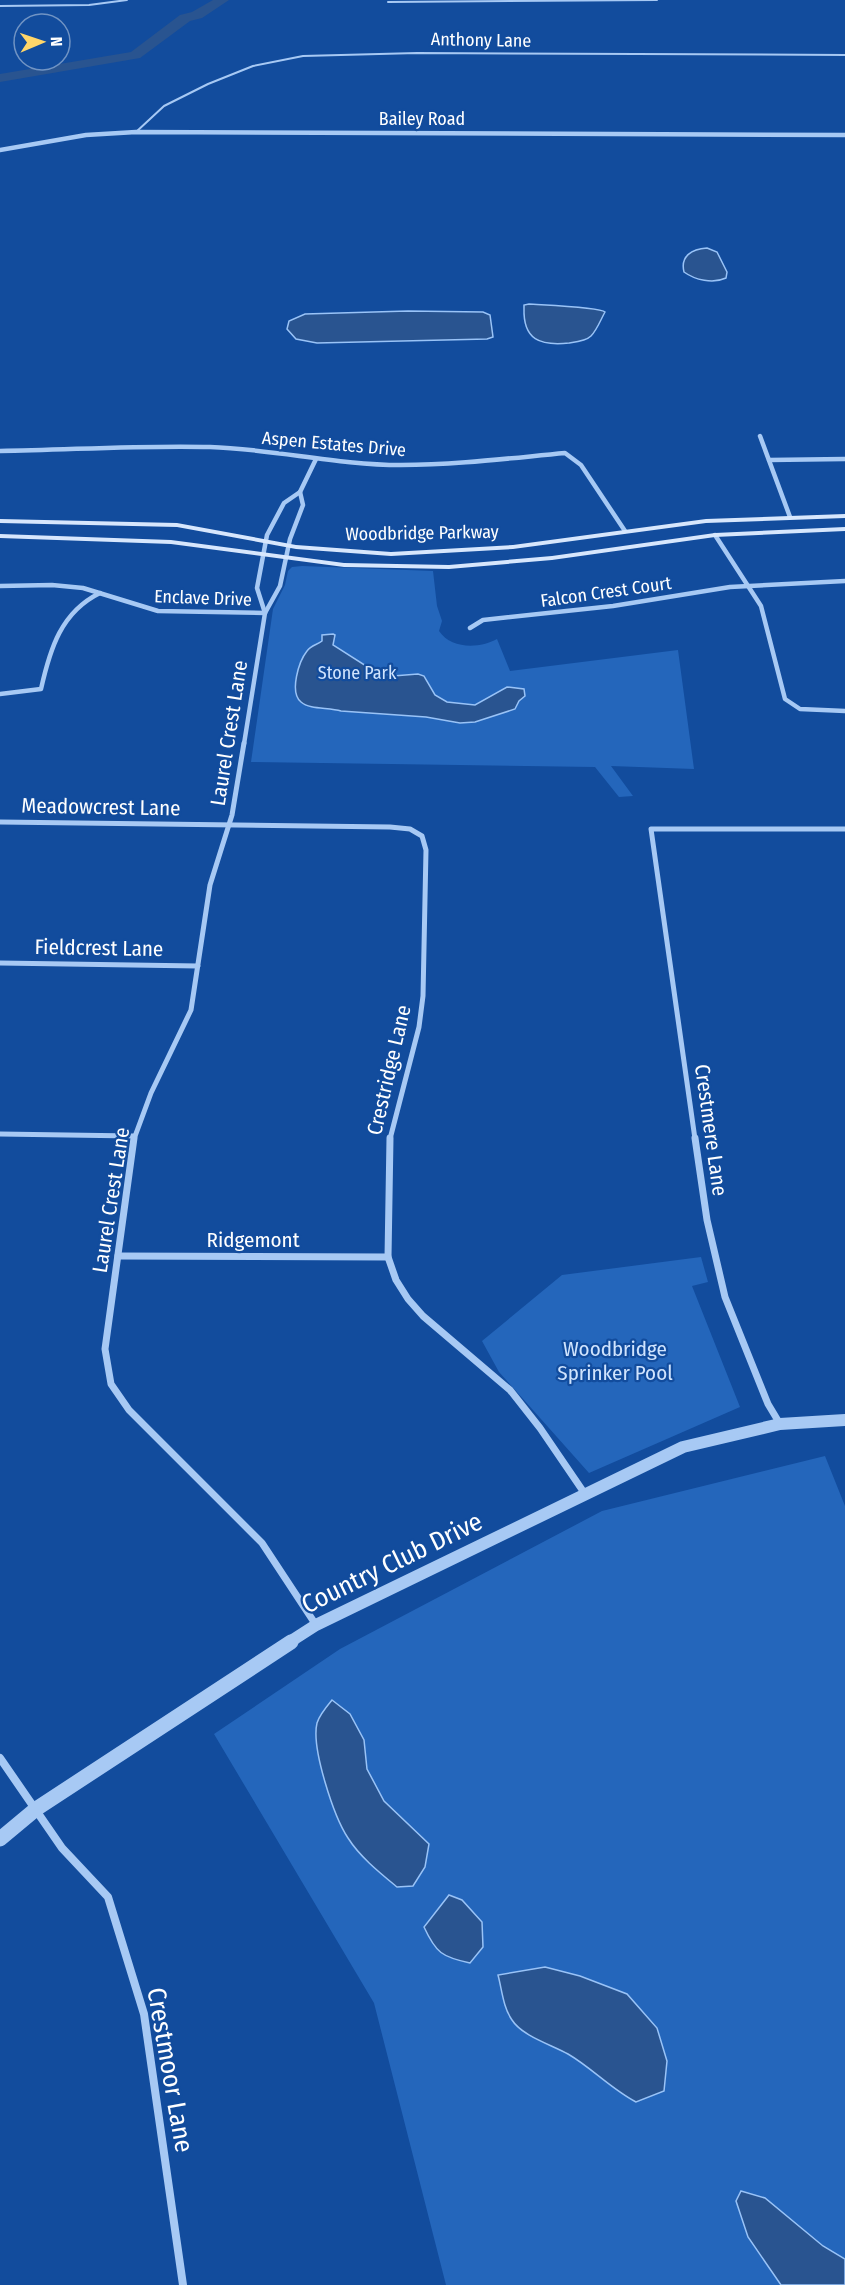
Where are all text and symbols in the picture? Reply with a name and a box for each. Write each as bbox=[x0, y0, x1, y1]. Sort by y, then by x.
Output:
north arrow bbox=[12, 12, 72, 72]
street label: Anthony Lane bbox=[431, 28, 532, 52]
text: N bbox=[47, 36, 66, 47]
street label: Bailey Road bbox=[379, 108, 465, 130]
street label: Aspen Estates Drive bbox=[261, 427, 407, 461]
street label: Woodbridge Parkway bbox=[345, 521, 499, 545]
street label: Falcon Crest Court bbox=[539, 572, 673, 612]
street label: Enclave Drive bbox=[154, 585, 252, 611]
street label: Laurel Crest Lane bbox=[205, 658, 253, 808]
park label: Stone Park bbox=[318, 662, 397, 684]
street label: Meadowcrest Lane bbox=[21, 793, 181, 821]
street label: Fieldcrest Lane bbox=[34, 934, 164, 962]
street label: Crestridge Lane bbox=[361, 1002, 417, 1138]
street label: Crestmere Lane bbox=[689, 1062, 733, 1198]
street label: Laurel Crest Lane bbox=[87, 1125, 135, 1275]
street label: Ridgemont bbox=[206, 1227, 300, 1253]
park label: Woodbridge Sprinker Pool bbox=[557, 1336, 673, 1386]
street label: Country Club Drive bbox=[297, 1506, 487, 1620]
street label: Crestmoor Lane bbox=[140, 1985, 200, 2155]

